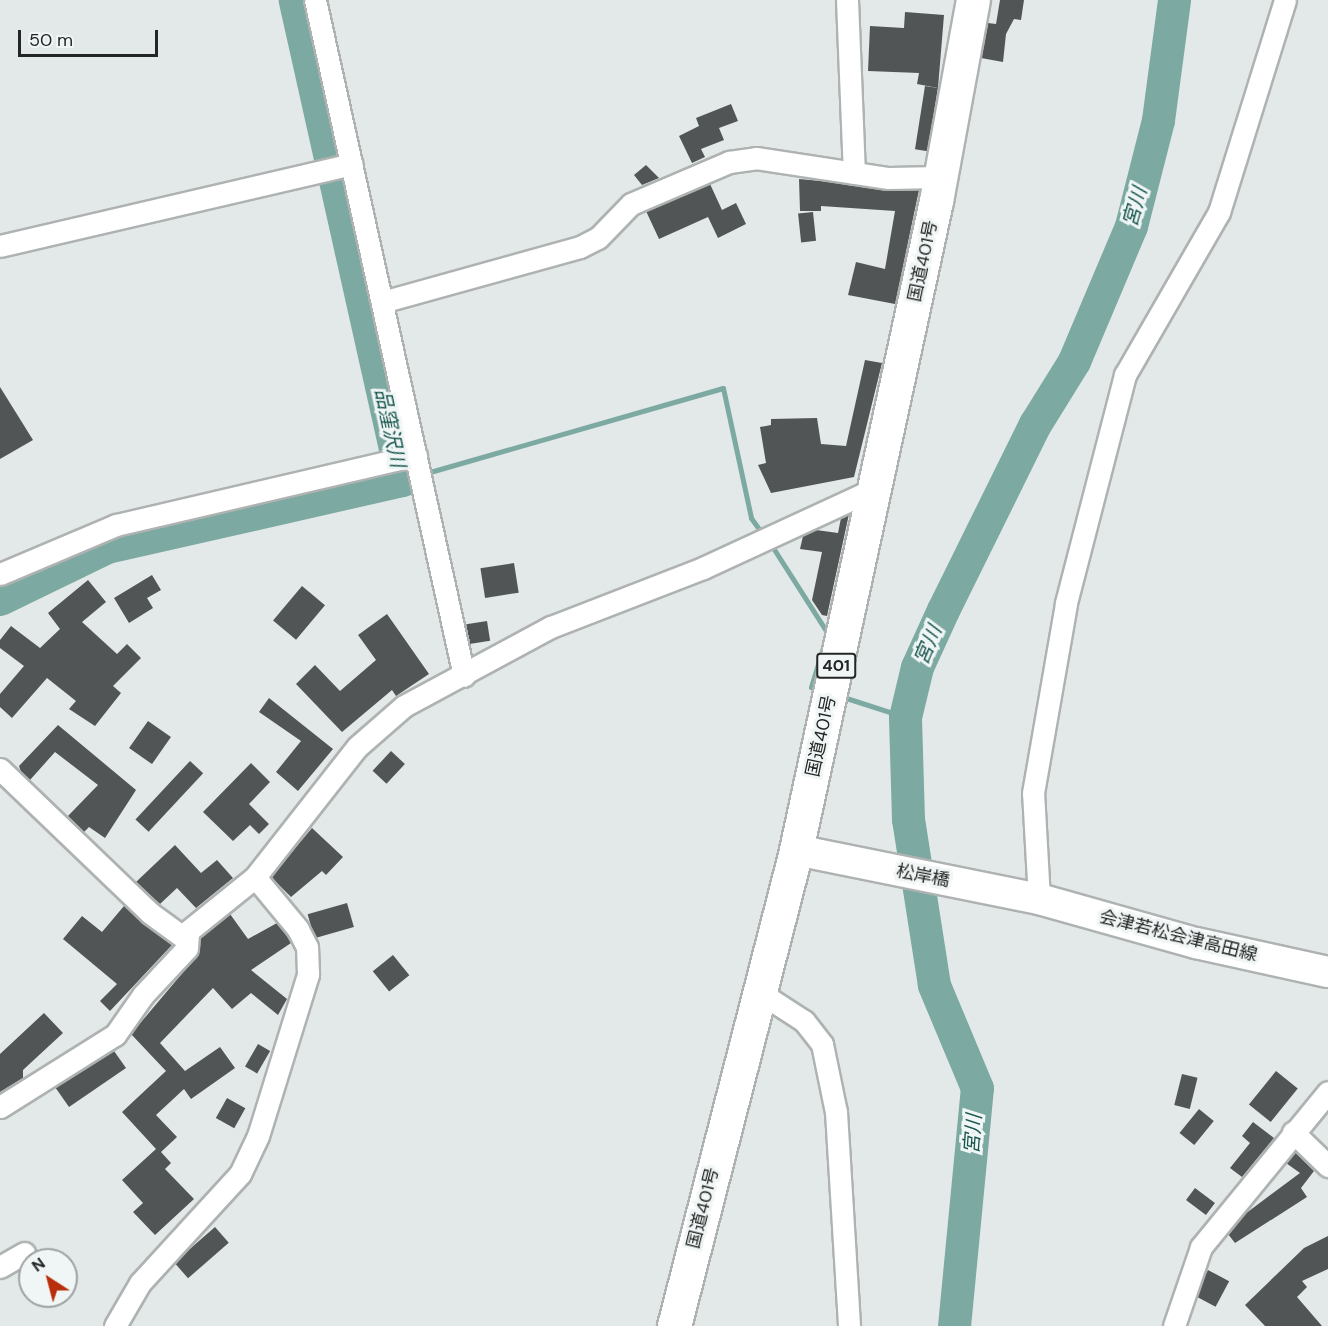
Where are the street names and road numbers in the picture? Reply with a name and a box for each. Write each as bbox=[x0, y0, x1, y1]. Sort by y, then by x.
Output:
street label: 国道401号 bbox=[904, 218, 942, 304]
road number: 401 bbox=[815, 653, 857, 679]
street label: 国道401号 bbox=[802, 693, 840, 779]
street label: 松岸橋 bbox=[894, 860, 952, 892]
street label: 会津若松会津高田線 bbox=[1097, 906, 1259, 966]
street label: 国道401号 bbox=[682, 1165, 724, 1251]

